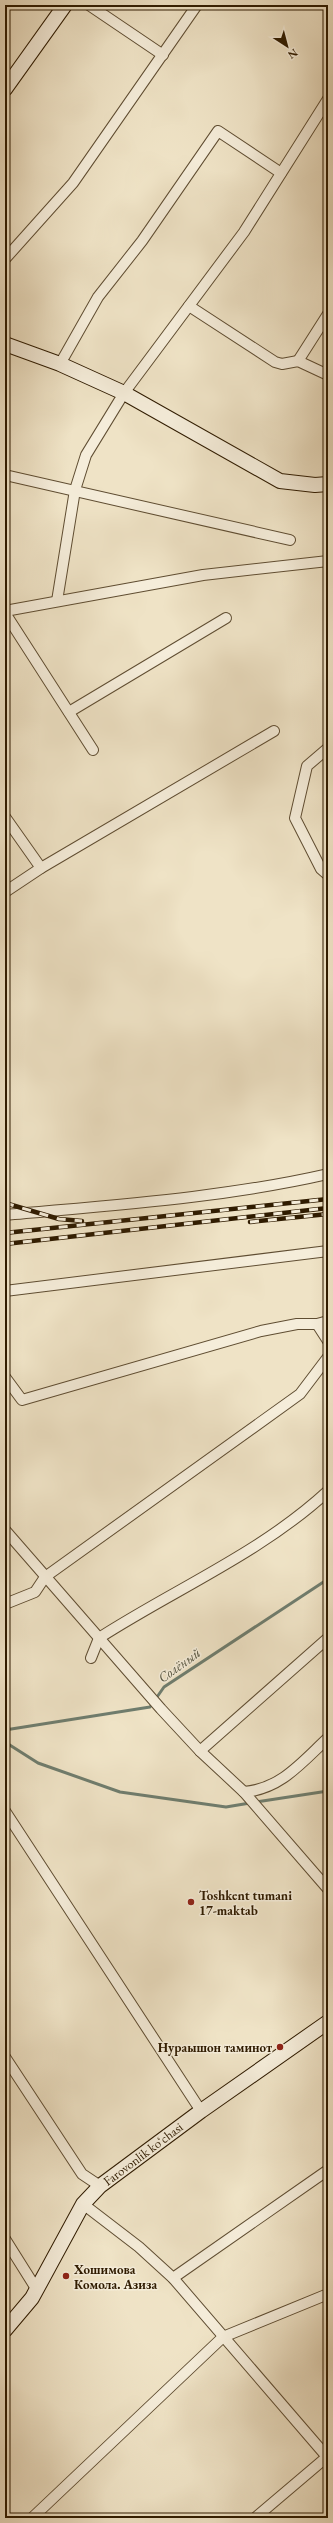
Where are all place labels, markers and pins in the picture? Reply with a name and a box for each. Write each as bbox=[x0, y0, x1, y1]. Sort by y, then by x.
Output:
place label: Toshkent tumani 17-maktab bbox=[199, 1887, 292, 1919]
marker: Toshkent tumani 17-maktab bbox=[186, 1897, 196, 1907]
place label: Нураышон таминот bbox=[158, 2039, 272, 2056]
marker: Нураышон таминот bbox=[275, 2042, 285, 2052]
place label: Хошимова Комола. Азиза bbox=[73, 2261, 157, 2293]
marker: Хошимова Комола. Азиза bbox=[61, 2271, 71, 2281]

